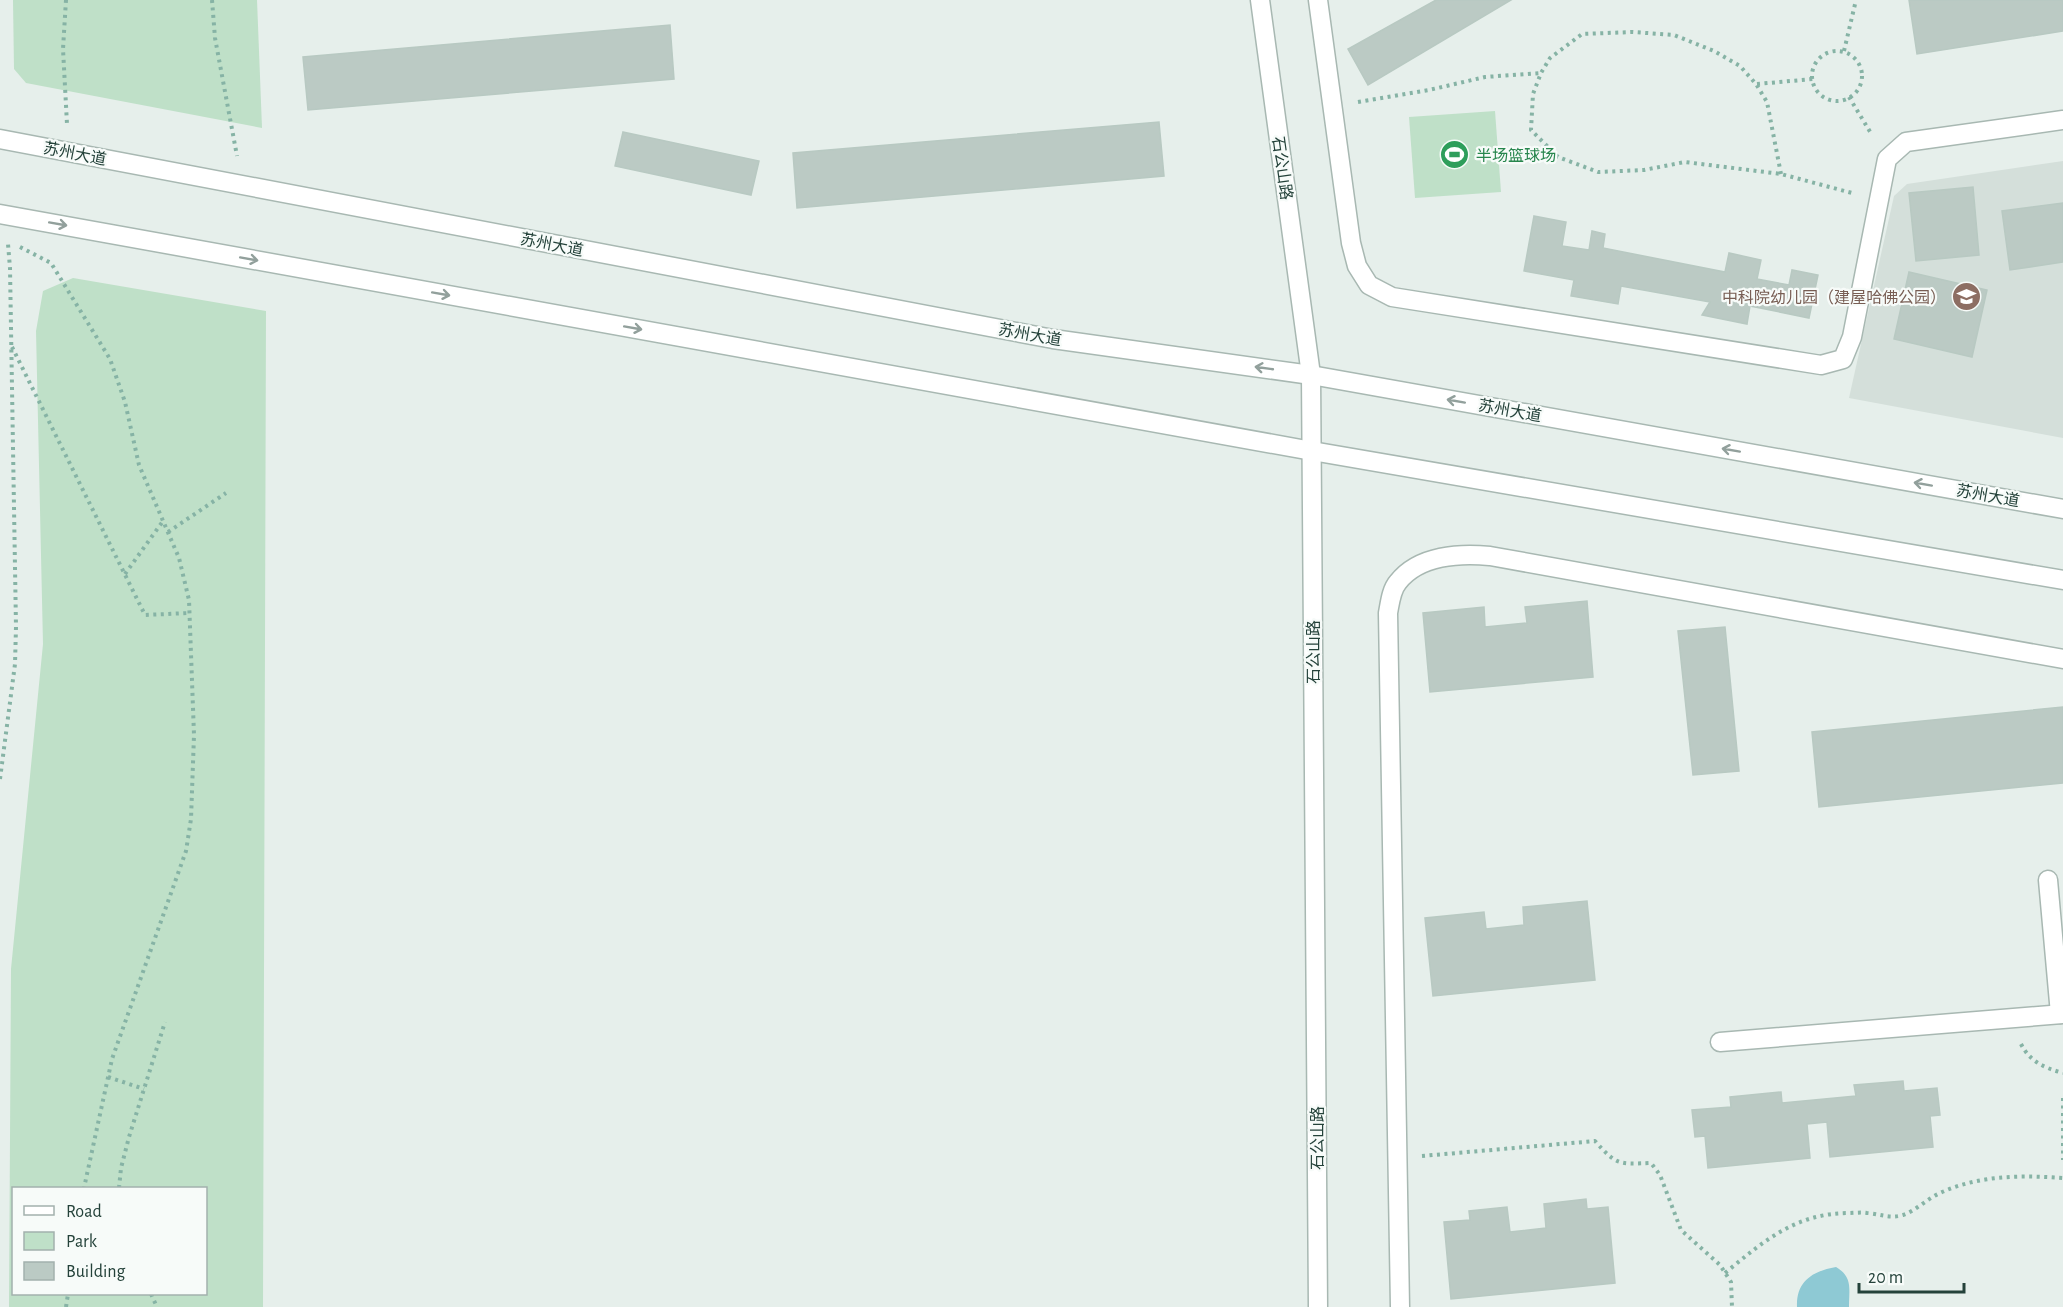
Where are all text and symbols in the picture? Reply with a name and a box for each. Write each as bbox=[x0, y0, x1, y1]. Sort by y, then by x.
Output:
street label: 石公山路 bbox=[1270, 135, 1295, 201]
street label: 苏州大道 bbox=[42, 139, 108, 168]
sports icon: 半场篮球场 bbox=[1439, 139, 1471, 171]
place label: 半场篮球场 bbox=[1476, 147, 1556, 164]
one-way arrow bbox=[47, 219, 67, 230]
street label: 苏州大道 bbox=[519, 230, 585, 259]
one-way arrow bbox=[239, 254, 259, 265]
school or university icon: 中科院幼儿园（建屋哈佛公园） bbox=[1951, 281, 1983, 313]
one-way arrow bbox=[431, 289, 451, 300]
place label: 中科院幼儿园（建屋哈佛公园） bbox=[1722, 289, 1946, 306]
street label: 苏州大道 bbox=[997, 321, 1063, 348]
one-way arrow bbox=[623, 323, 643, 334]
one-way arrow bbox=[1254, 363, 1274, 374]
one-way arrow bbox=[1447, 395, 1466, 406]
street label: 苏州大道 bbox=[1477, 397, 1543, 424]
one-way arrow bbox=[1721, 444, 1741, 455]
one-way arrow bbox=[1913, 478, 1933, 489]
street label: 苏州大道 bbox=[1955, 482, 2021, 509]
street label: 石公山路 bbox=[1305, 620, 1322, 684]
street label: 石公山路 bbox=[1309, 1106, 1326, 1170]
legend bbox=[12, 1187, 207, 1295]
text: Road bbox=[66, 1203, 102, 1221]
text: Park bbox=[66, 1233, 98, 1251]
scale bar bbox=[1859, 1256, 1964, 1294]
text: Building bbox=[66, 1263, 126, 1281]
text: 20 m bbox=[1868, 1269, 1903, 1287]

